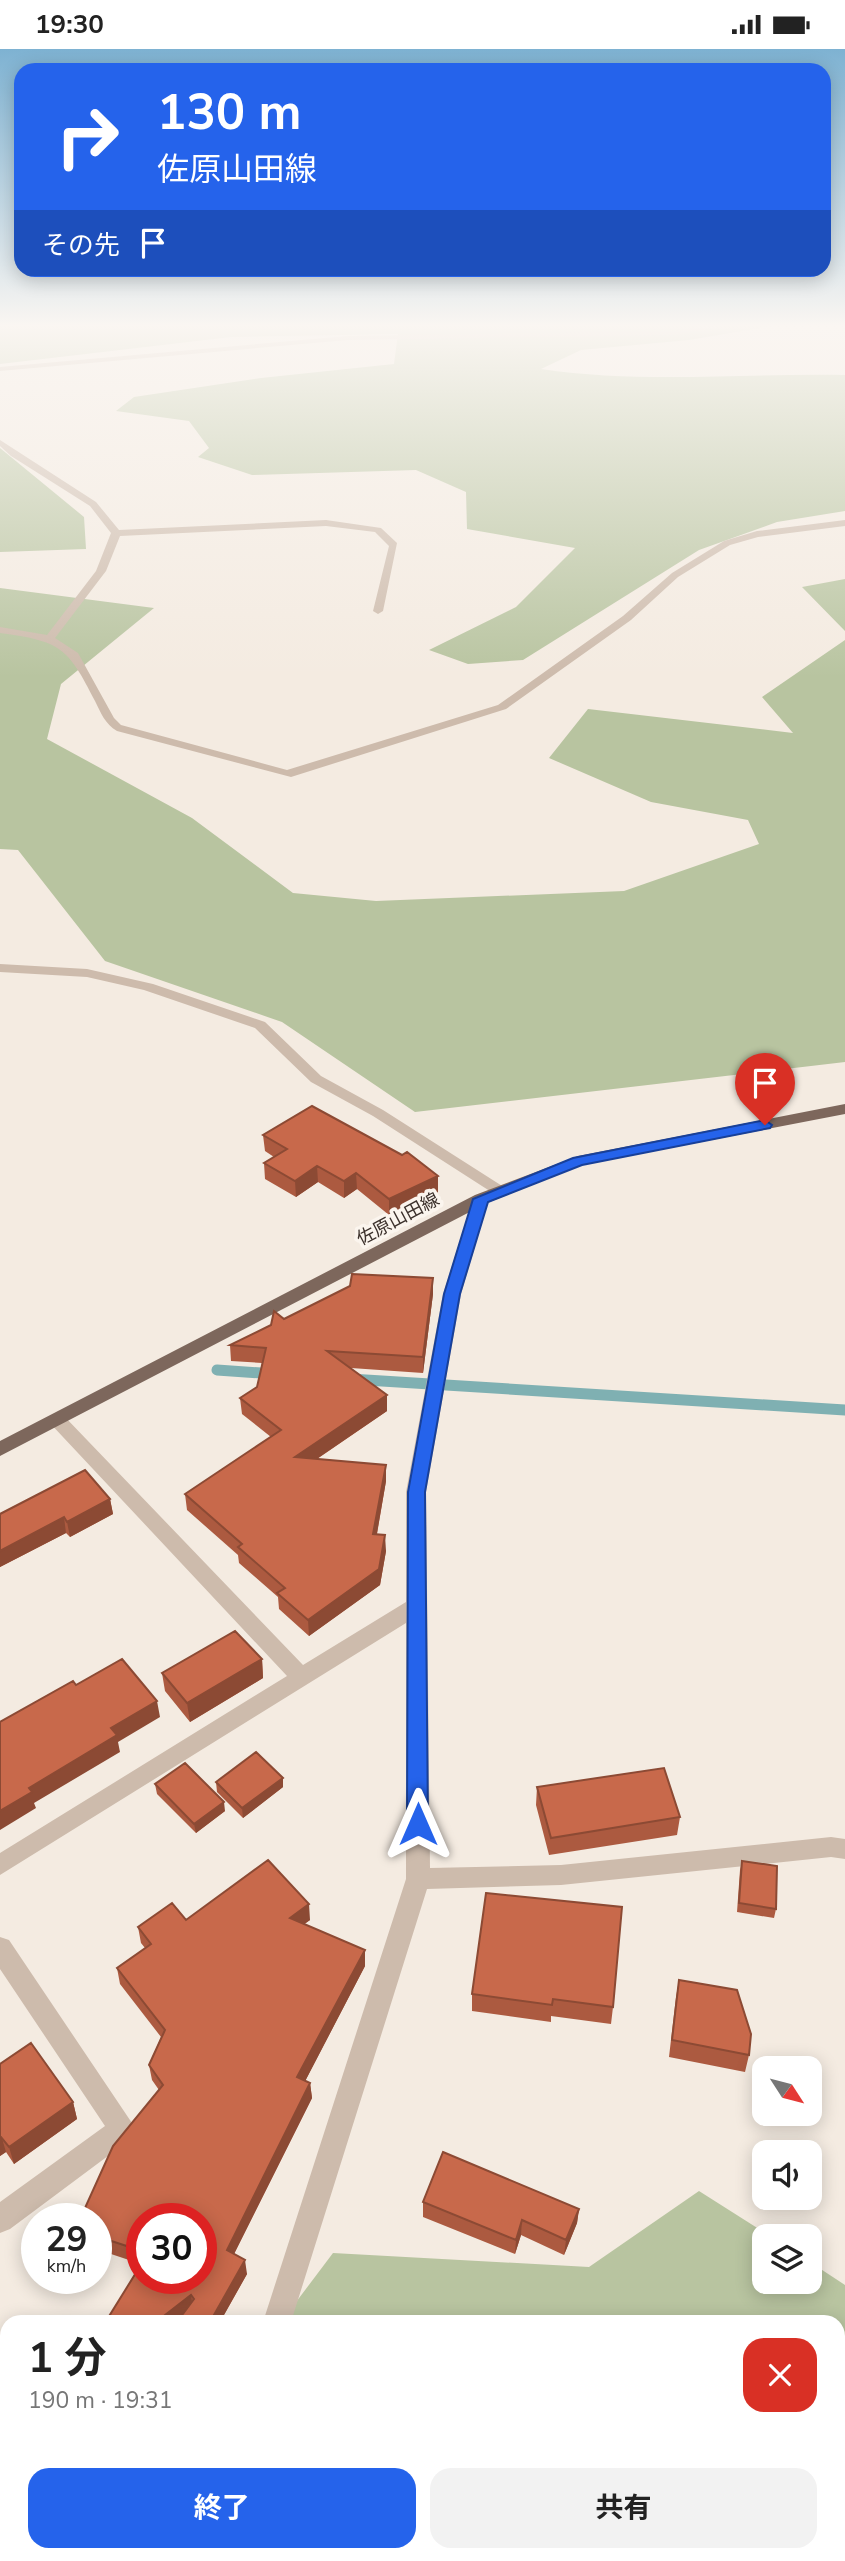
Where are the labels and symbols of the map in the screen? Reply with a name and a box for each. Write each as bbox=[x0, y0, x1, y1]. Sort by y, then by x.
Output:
pin bbox=[735, 1053, 795, 1125]
street label: 佐原山田線 bbox=[353, 1187, 443, 1251]
position arrow bbox=[381, 1787, 455, 1861]
north arrow bbox=[752, 2056, 822, 2126]
speed limit sign: 30 bbox=[126, 2203, 217, 2294]

